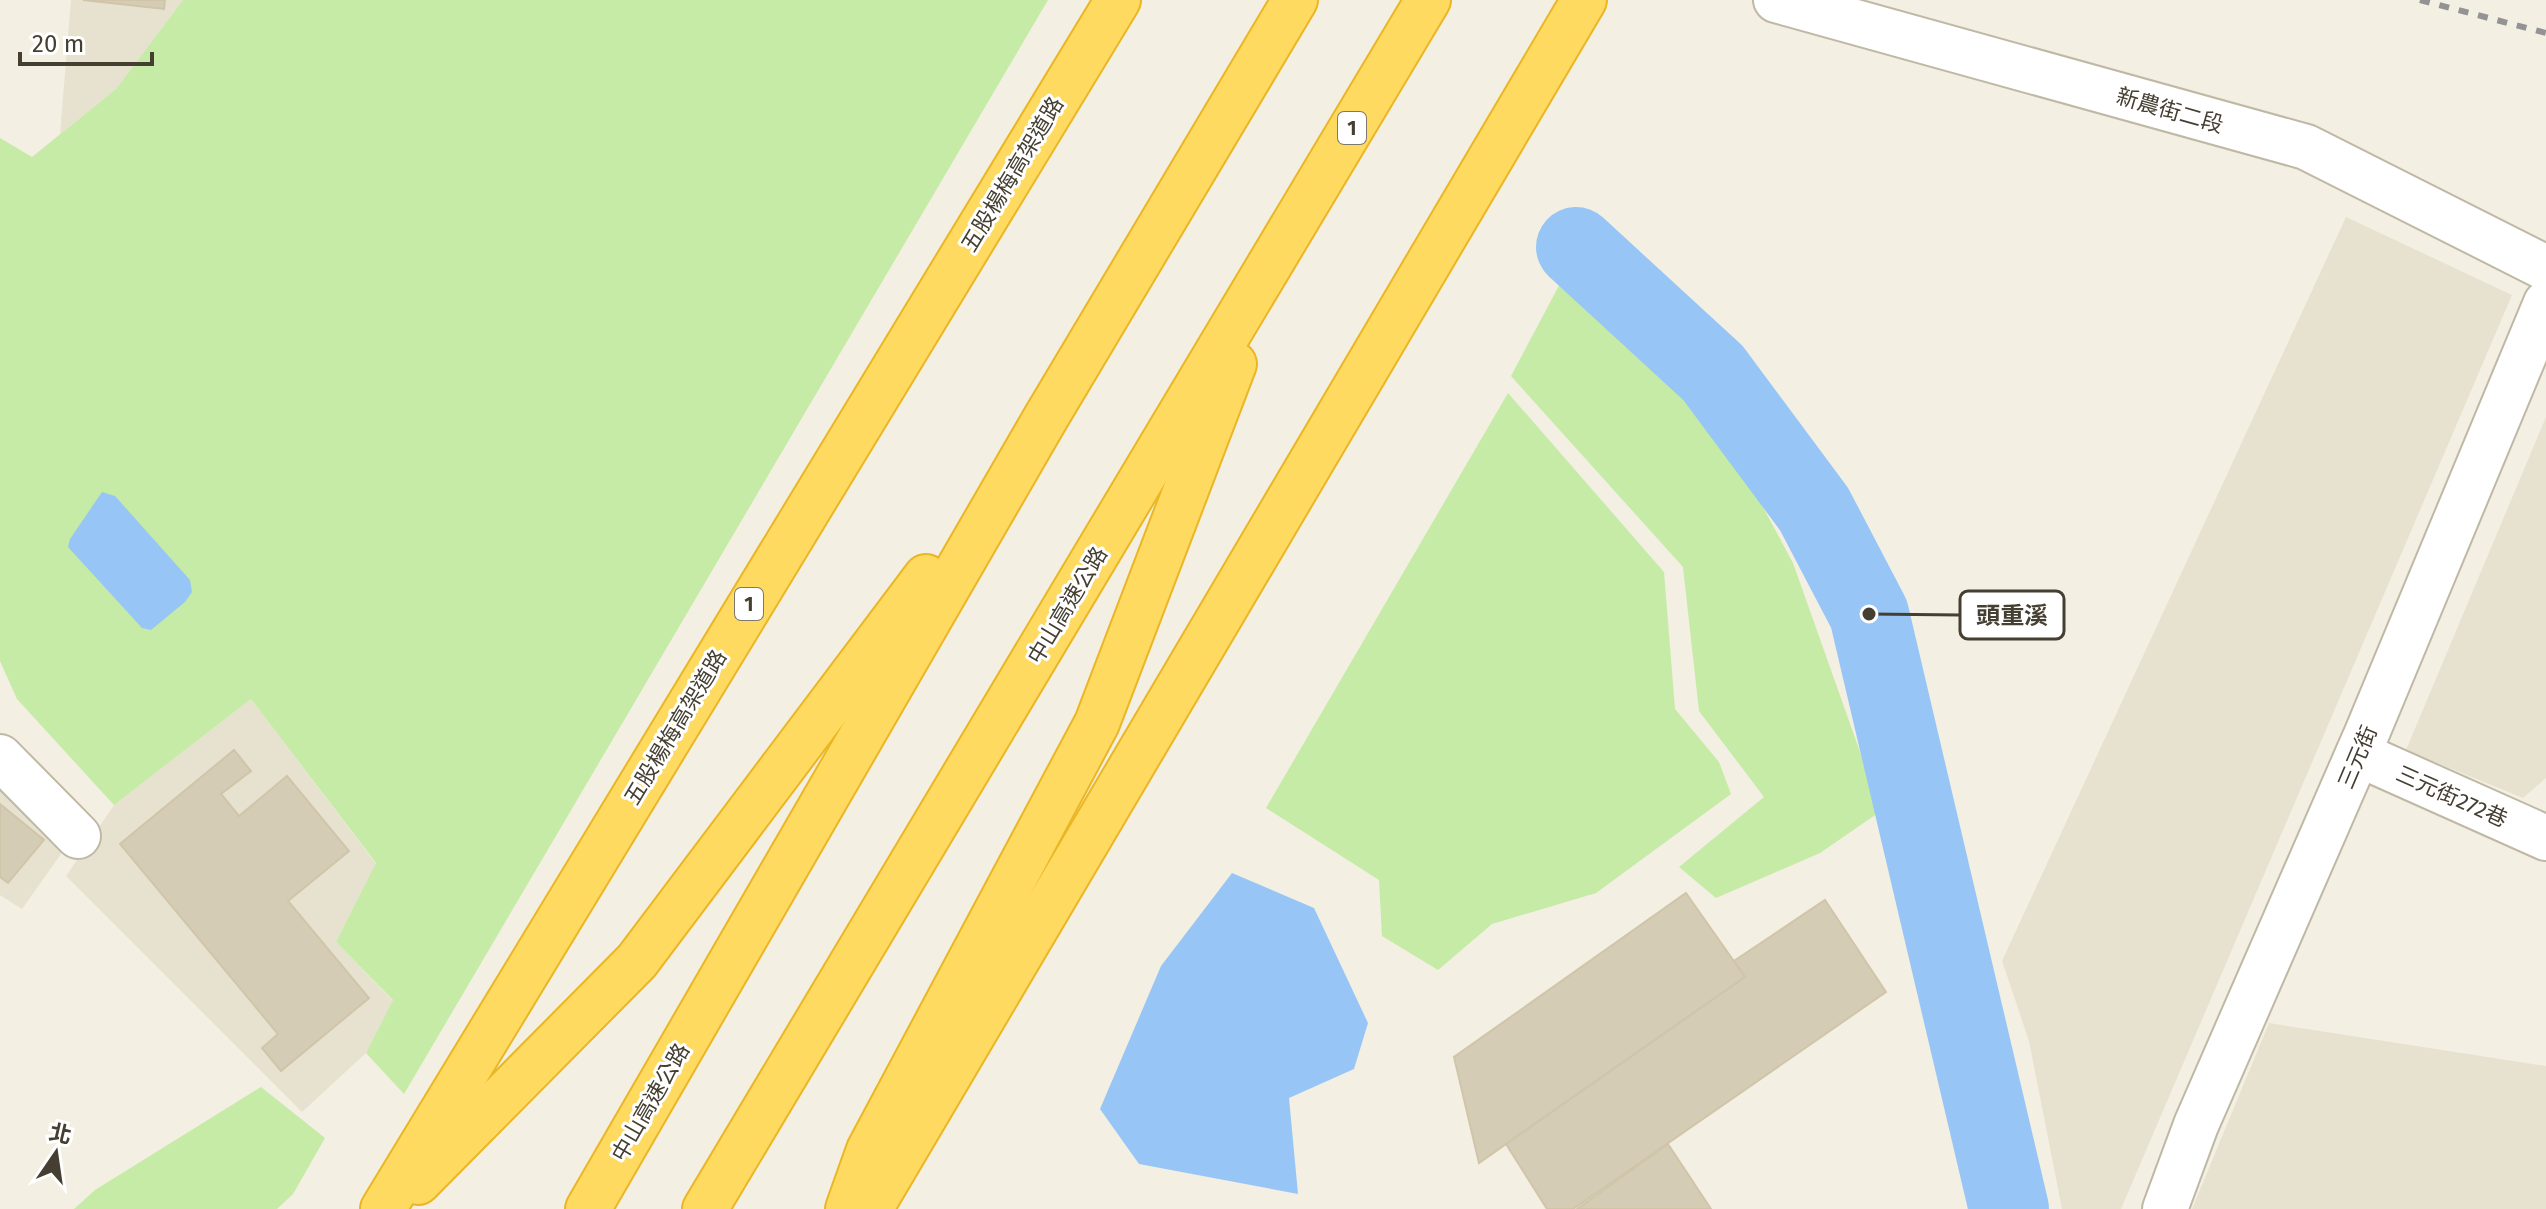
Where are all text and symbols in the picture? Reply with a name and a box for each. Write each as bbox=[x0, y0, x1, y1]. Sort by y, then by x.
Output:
scale bar bbox=[20, 16, 152, 66]
text: 20 m bbox=[32, 30, 84, 58]
street label: 新農街二段 bbox=[2113, 82, 2226, 139]
street label: 五股楊梅高架道路 bbox=[956, 92, 1069, 257]
road number: 1 bbox=[1338, 112, 1366, 144]
street label: 中山高速公路 bbox=[1022, 542, 1113, 669]
road number: 1 bbox=[735, 588, 763, 620]
callout: 頭重溪 bbox=[1960, 591, 2064, 639]
text: 頭重溪 bbox=[1976, 602, 2048, 630]
street label: 五股楊梅高架道路 bbox=[619, 645, 732, 810]
street label: 三元街 bbox=[2332, 722, 2383, 793]
street label: 三元街272巷 bbox=[2392, 760, 2512, 833]
street label: 中山高速公路 bbox=[606, 1038, 695, 1166]
north arrow bbox=[16, 1113, 96, 1193]
text: 北 bbox=[47, 1118, 74, 1150]

